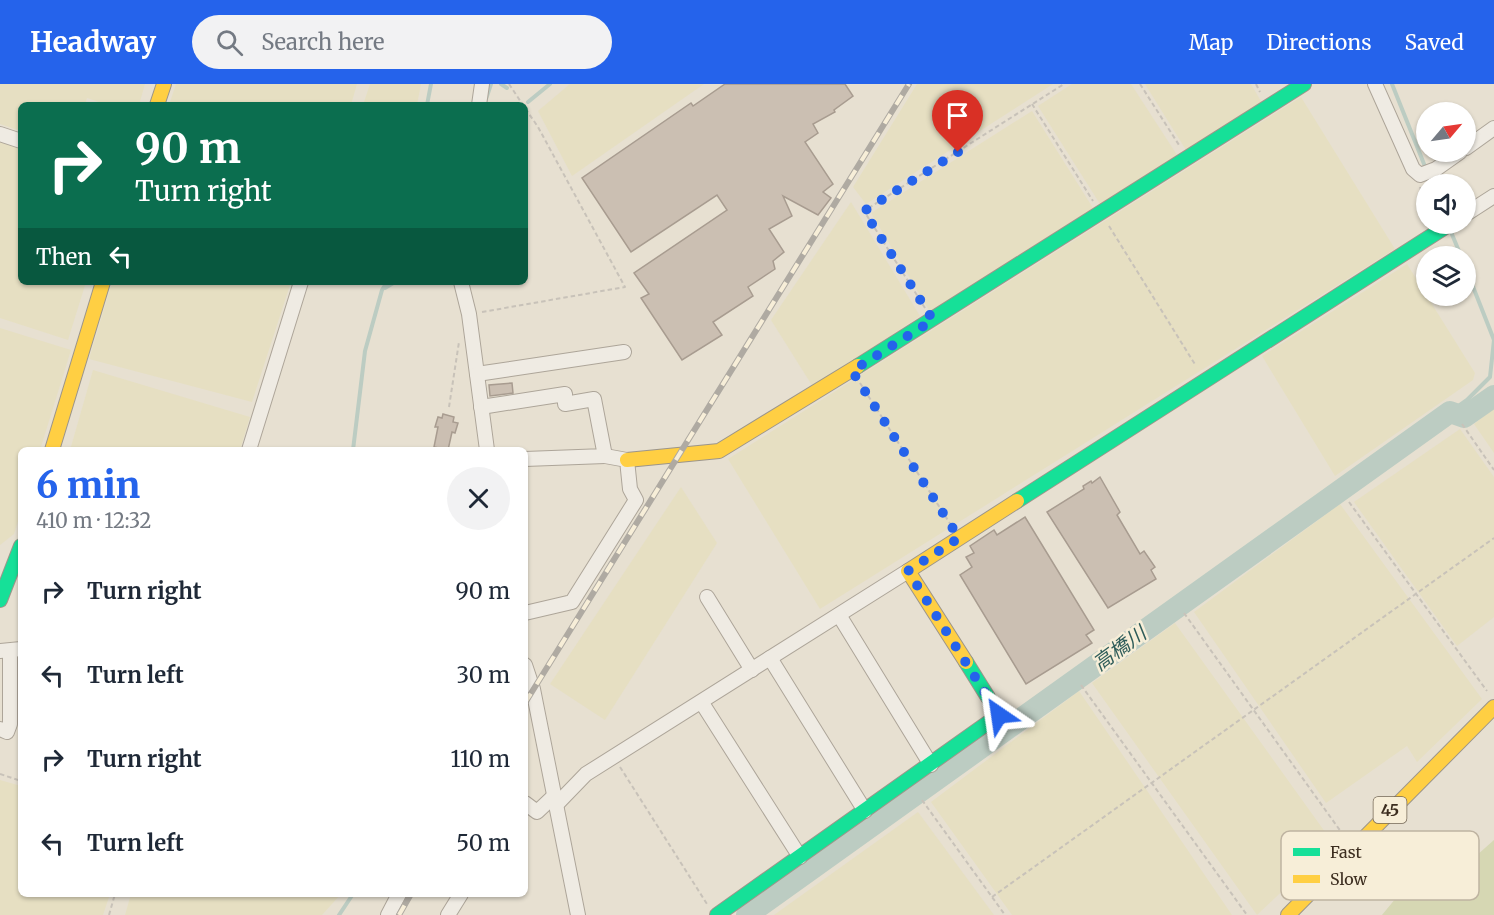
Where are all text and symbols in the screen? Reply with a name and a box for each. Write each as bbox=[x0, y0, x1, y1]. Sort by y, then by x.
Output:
search box bbox=[192, 15, 612, 69]
text: Headway bbox=[30, 24, 156, 60]
icon: search bbox=[213, 26, 246, 59]
text: Search here bbox=[261, 28, 385, 56]
text: Map bbox=[1189, 29, 1233, 56]
text: Directions bbox=[1266, 29, 1371, 56]
text: Saved bbox=[1404, 29, 1464, 56]
pin bbox=[932, 90, 983, 152]
icon: arrive bbox=[941, 99, 974, 132]
north arrow bbox=[1416, 102, 1476, 162]
map controls bbox=[1416, 102, 1476, 306]
text: 90 m bbox=[135, 122, 241, 174]
icon: right bbox=[36, 126, 114, 204]
text: Turn right bbox=[135, 174, 272, 208]
button: sound bbox=[1416, 174, 1476, 234]
icon: left bbox=[104, 240, 137, 273]
text: Then bbox=[36, 243, 92, 271]
button: layers bbox=[1416, 246, 1476, 306]
text: 6 min bbox=[36, 463, 140, 508]
button: close bbox=[447, 467, 510, 530]
text: 410 m · 12:32 bbox=[36, 508, 151, 533]
icon: right bbox=[36, 575, 69, 608]
text: Turn right bbox=[87, 577, 201, 605]
text: 90 m bbox=[455, 577, 510, 605]
water label: 高橋川 bbox=[1087, 619, 1152, 676]
icon: left bbox=[36, 659, 69, 692]
text: Turn left bbox=[87, 661, 184, 689]
text: 30 m bbox=[456, 661, 510, 689]
position arrow bbox=[967, 683, 1031, 747]
icon: right bbox=[36, 743, 69, 776]
text: Turn right bbox=[87, 745, 201, 773]
text: 110 m bbox=[451, 745, 510, 773]
road number: 45 bbox=[1374, 797, 1406, 823]
icon: left bbox=[36, 827, 69, 860]
text: Turn left bbox=[87, 829, 184, 857]
text: 50 m bbox=[456, 829, 510, 857]
legend bbox=[1281, 831, 1479, 900]
text: Fast bbox=[1330, 842, 1363, 862]
text: Slow bbox=[1330, 869, 1368, 889]

